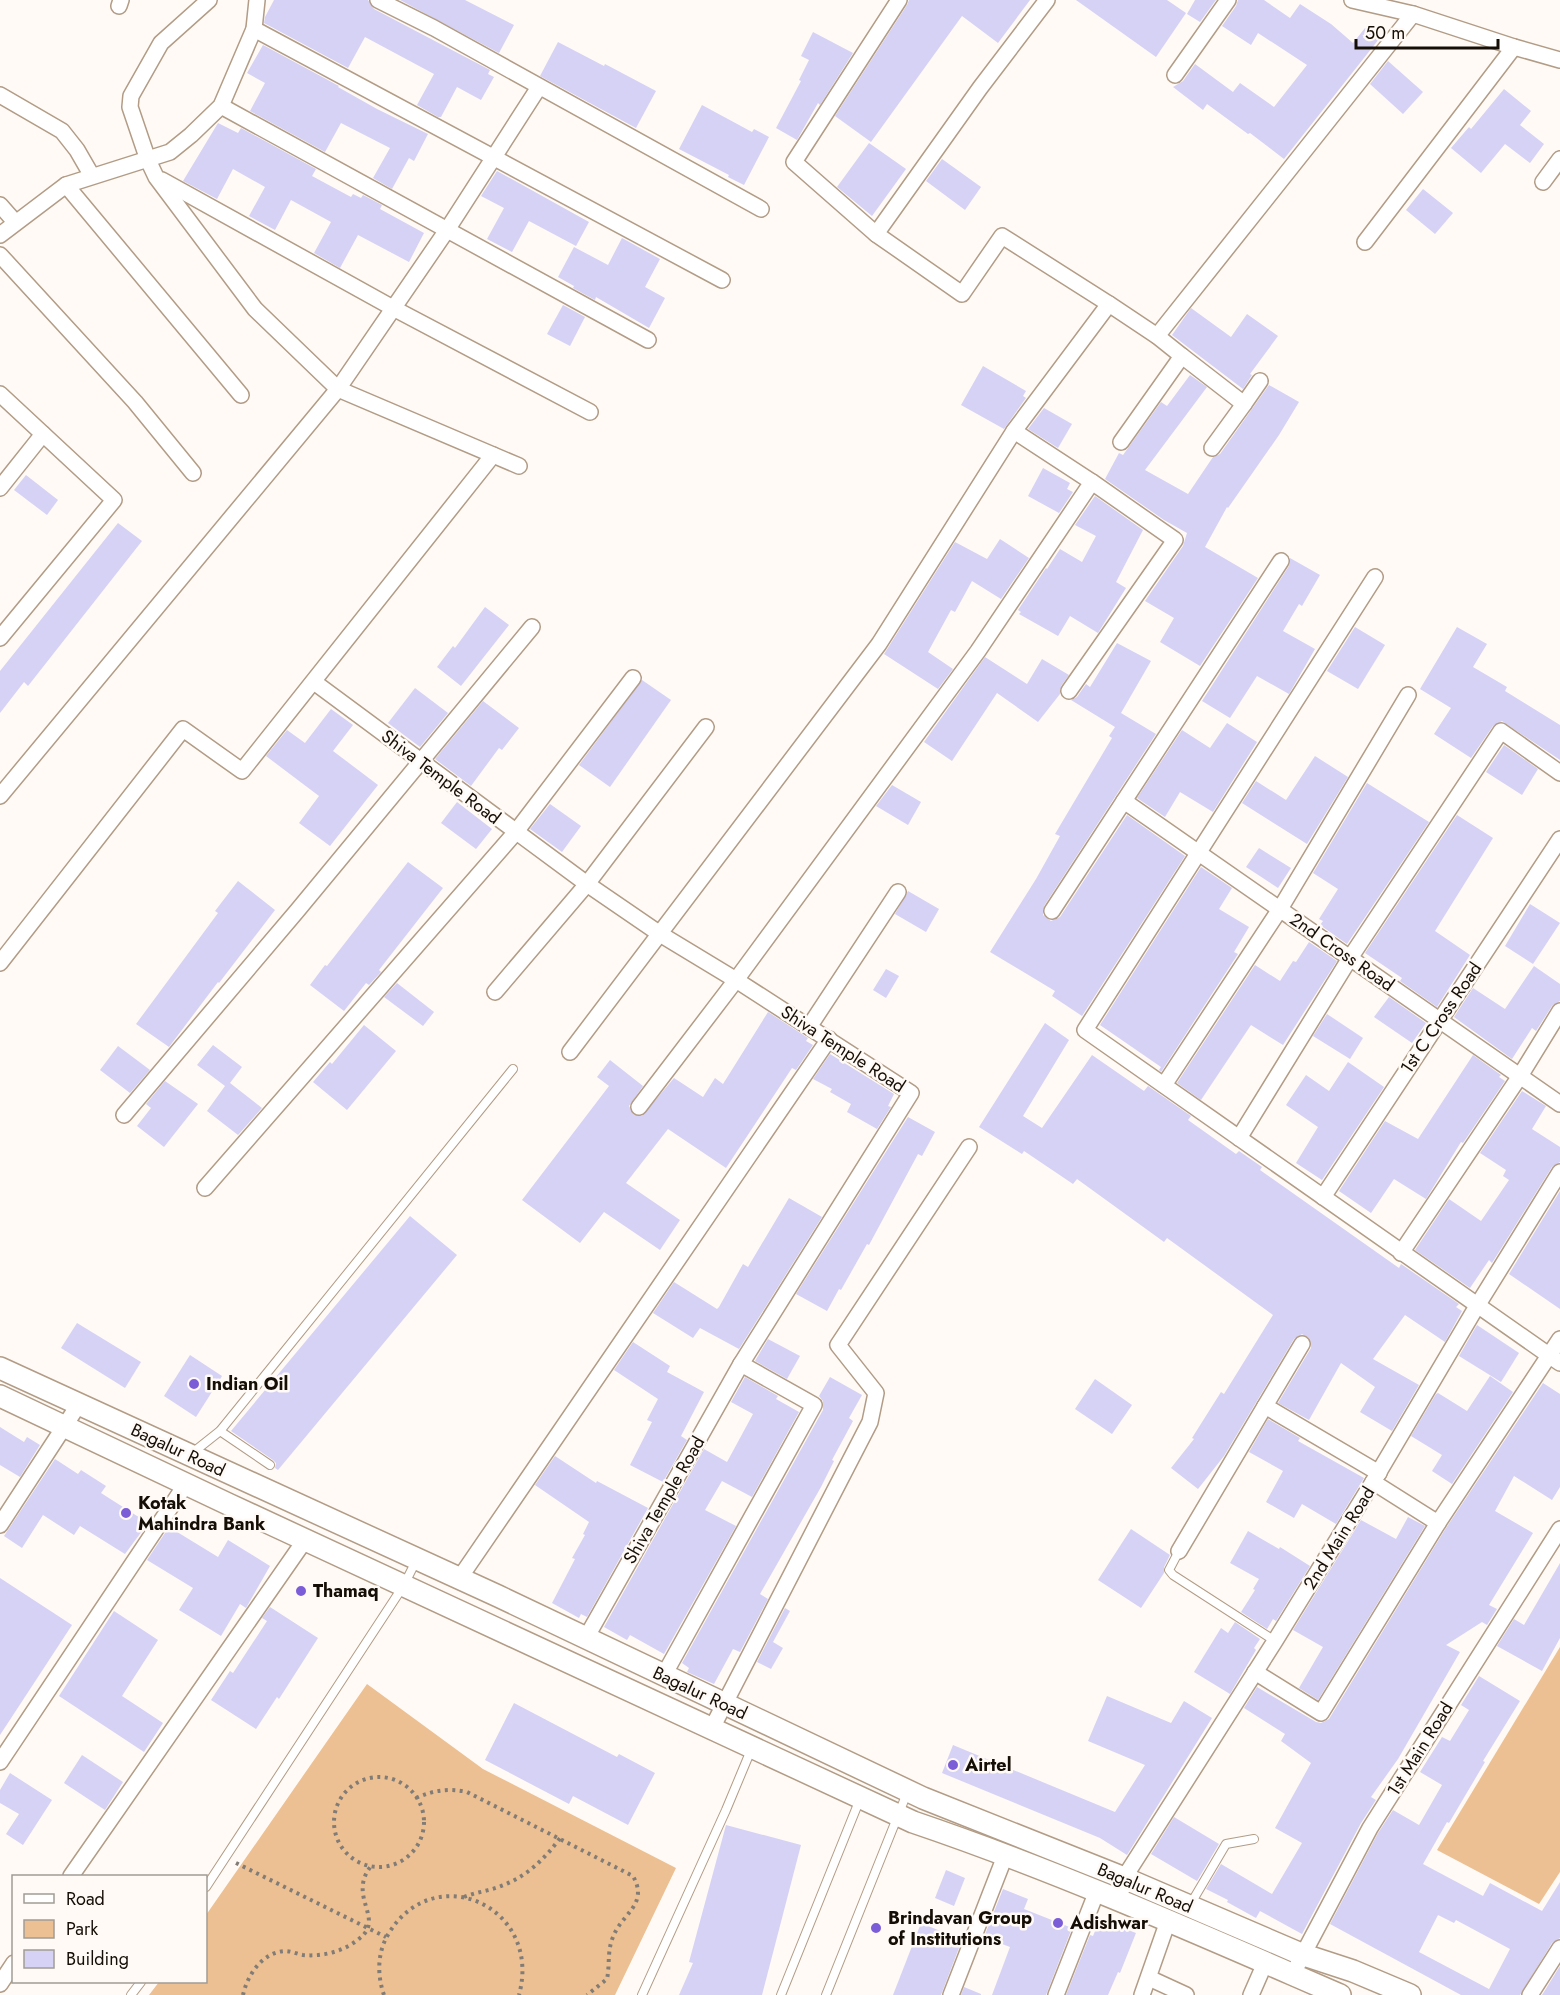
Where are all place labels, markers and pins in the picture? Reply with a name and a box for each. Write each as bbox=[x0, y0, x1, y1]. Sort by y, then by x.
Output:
place label: Indian Oil bbox=[206, 1371, 288, 1397]
marker: Indian Oil bbox=[187, 1377, 201, 1391]
place label: Kotak Mahindra Bank bbox=[138, 1490, 266, 1537]
marker: Kotak Mahindra Bank bbox=[119, 1506, 133, 1520]
place label: Thamaq bbox=[313, 1578, 379, 1604]
marker: Thamaq bbox=[294, 1584, 308, 1598]
place label: Airtel bbox=[964, 1752, 1012, 1778]
marker: Airtel bbox=[946, 1758, 960, 1772]
place label: Brindavan Group of Institutions bbox=[888, 1905, 1032, 1952]
place label: Adishwar bbox=[1069, 1910, 1149, 1936]
marker: Adishwar bbox=[1051, 1916, 1065, 1930]
marker: Brindavan Group of Institutions bbox=[869, 1921, 883, 1935]

